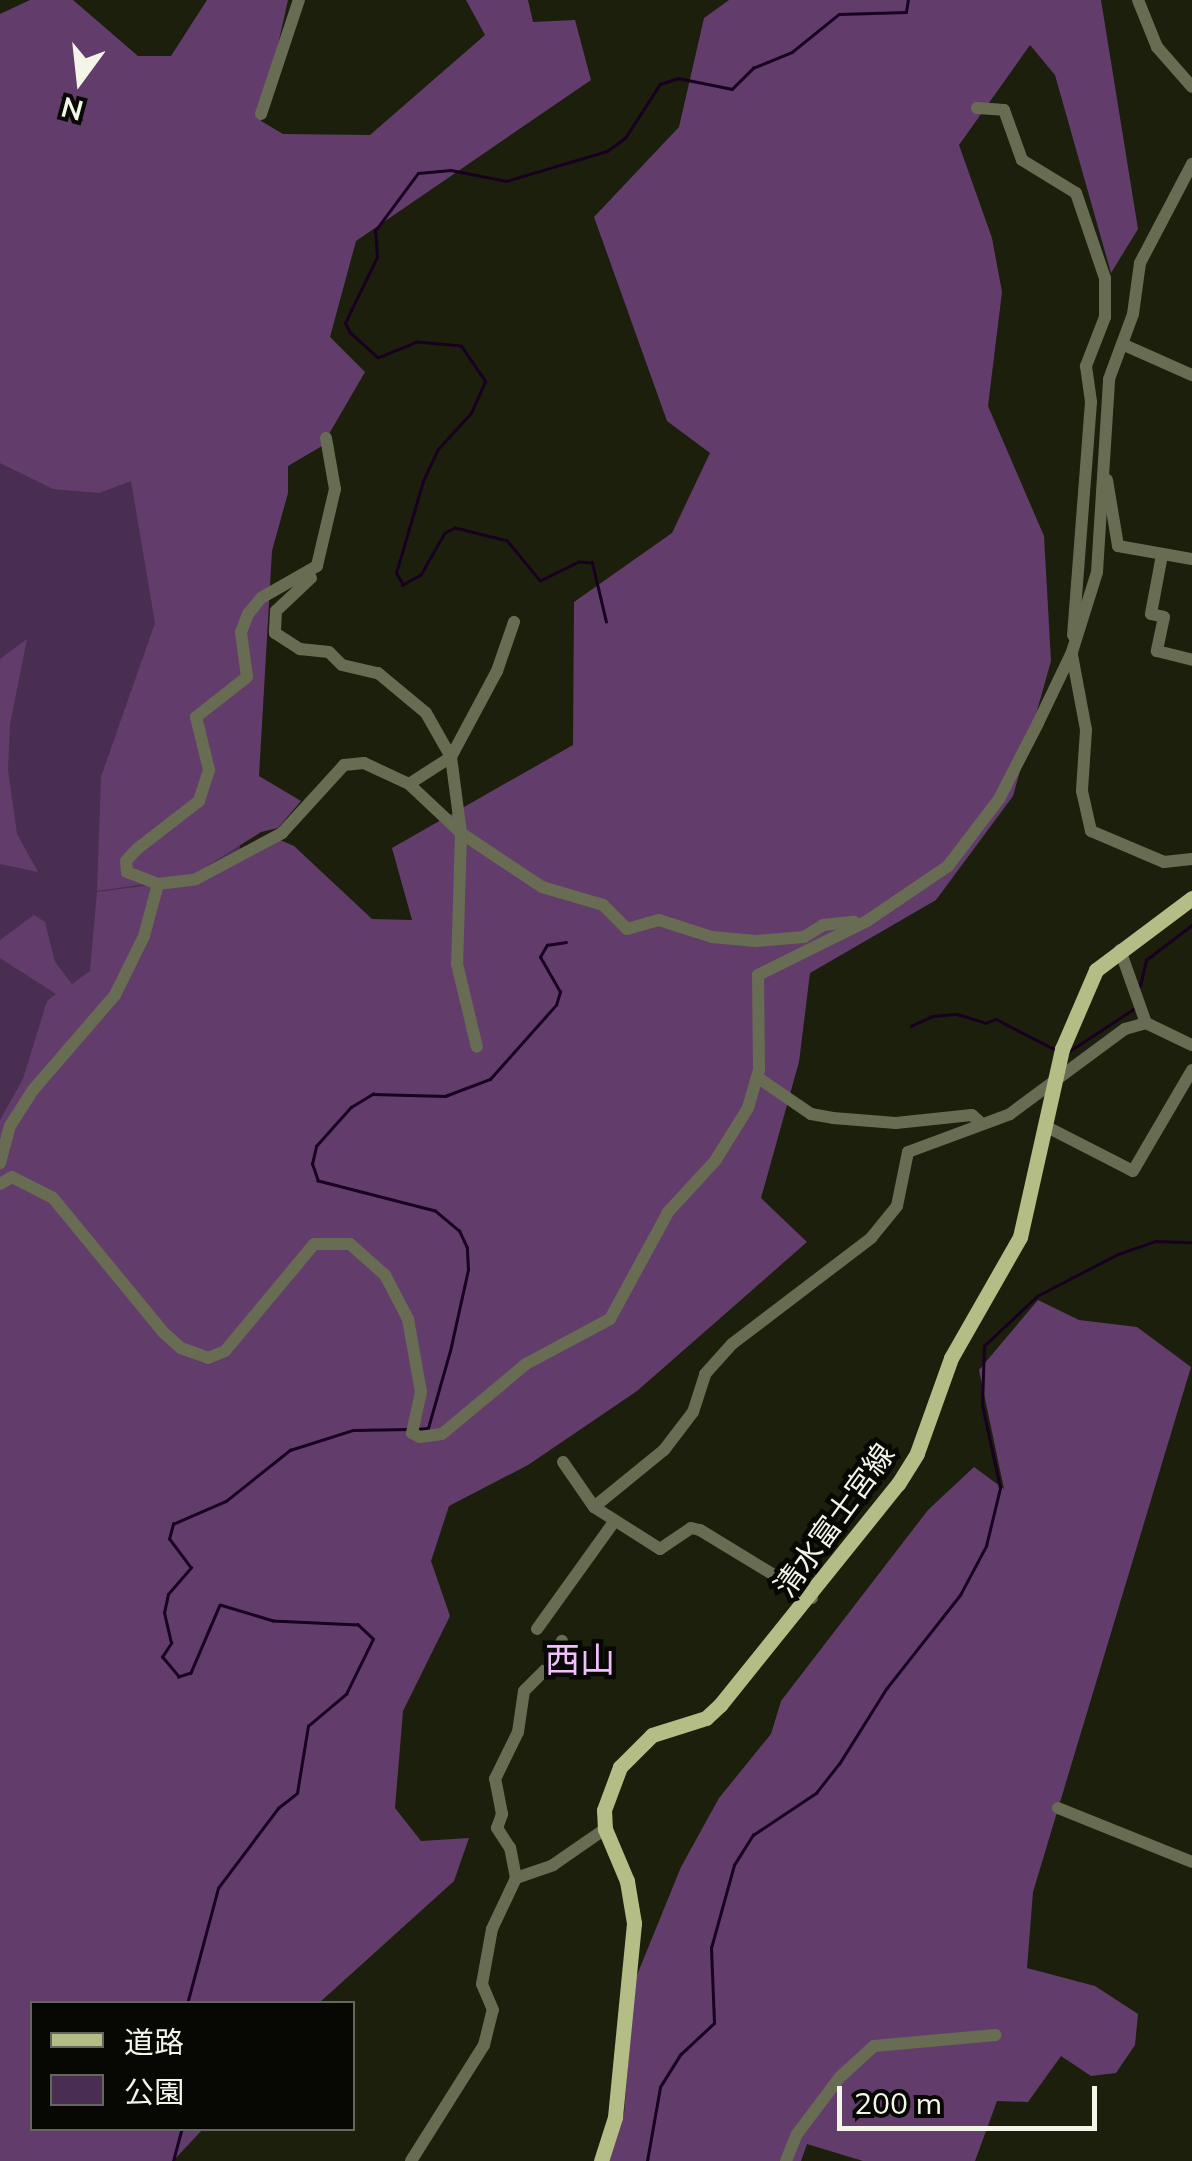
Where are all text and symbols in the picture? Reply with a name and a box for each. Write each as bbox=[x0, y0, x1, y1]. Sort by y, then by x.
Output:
north arrow bbox=[30, 30, 130, 130]
text: N bbox=[57, 90, 87, 129]
street label: 清水富士宮線 bbox=[767, 1437, 901, 1603]
district label: 西山 bbox=[545, 1638, 615, 1680]
legend bbox=[30, 2001, 355, 2131]
text: 道路 bbox=[124, 2023, 184, 2061]
scale bar bbox=[842, 2066, 1102, 2128]
text: 公園 bbox=[124, 2073, 184, 2111]
text: 200 m bbox=[854, 2084, 942, 2122]

